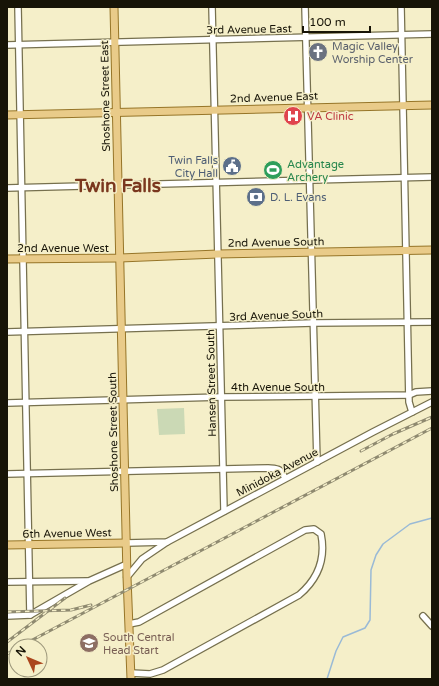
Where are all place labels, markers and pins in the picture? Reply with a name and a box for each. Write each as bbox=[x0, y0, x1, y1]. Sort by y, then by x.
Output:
place label: Magic Valley Worship Center bbox=[332, 40, 414, 66]
church icon: Magic Valley Worship Center bbox=[307, 41, 329, 63]
hospital icon: VA Clinic bbox=[282, 105, 304, 127]
place label: VA Clinic bbox=[307, 110, 354, 123]
place label: Twin Falls City Hall bbox=[168, 154, 218, 180]
public building icon: Twin Falls City Hall bbox=[221, 155, 243, 177]
place label: Advantage Archery bbox=[287, 158, 344, 184]
sports icon: Advantage Archery bbox=[262, 159, 284, 181]
bank icon: D. L. Evans bbox=[245, 186, 267, 208]
place label: D. L. Evans bbox=[270, 191, 327, 204]
place label: South Central Head Start bbox=[103, 631, 175, 657]
school or university icon: South Central Head Start bbox=[78, 632, 100, 654]

